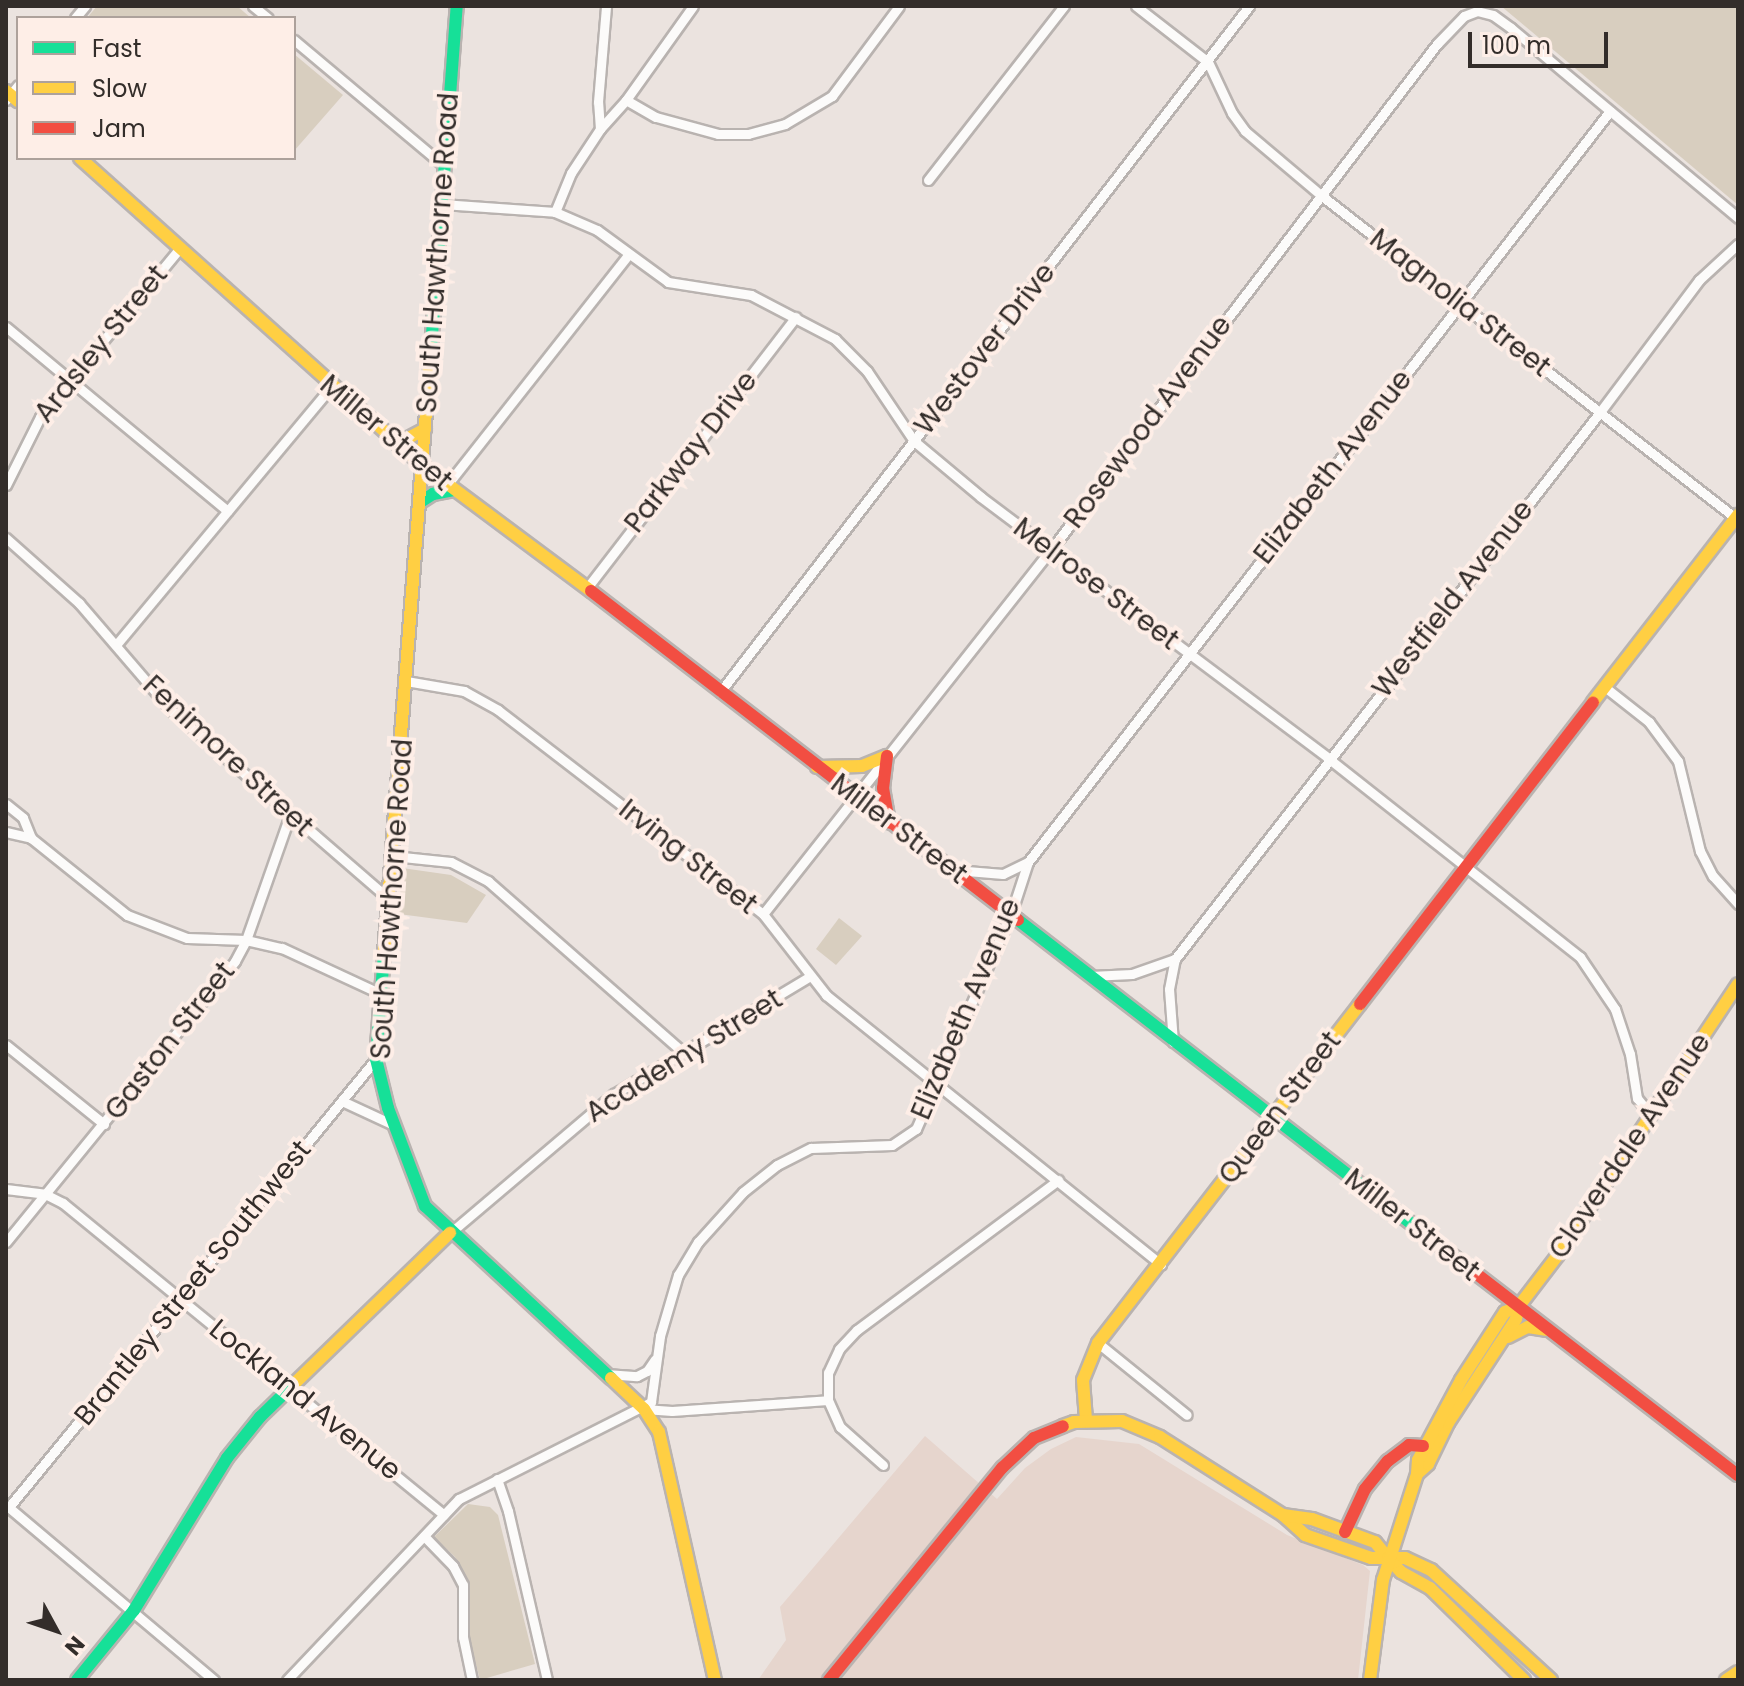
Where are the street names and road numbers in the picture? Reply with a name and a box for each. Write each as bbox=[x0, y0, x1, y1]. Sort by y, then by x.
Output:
street label: South Hawthorne Road bbox=[410, 92, 466, 414]
street label: Magnolia Street bbox=[1363, 222, 1557, 384]
street label: Westover Drive bbox=[908, 256, 1062, 442]
street label: Ardsley Street bbox=[27, 259, 175, 429]
street label: Rosewood Avenue bbox=[1057, 309, 1239, 535]
street label: Elizabeth Avenue bbox=[1247, 363, 1419, 571]
street label: Parkway Drive bbox=[618, 365, 764, 539]
street label: Miller Street bbox=[313, 368, 459, 498]
street label: Westfield Avenue bbox=[1365, 494, 1541, 704]
street label: Melrose Street bbox=[1007, 511, 1185, 657]
street label: Fenimore Street bbox=[136, 669, 320, 843]
street label: South Hawthorne Road bbox=[364, 738, 420, 1060]
street label: Miller Street bbox=[824, 767, 974, 891]
street label: Irving Street bbox=[612, 793, 764, 921]
street label: Elizabeth Avenue bbox=[904, 893, 1028, 1125]
street label: Gaston Street bbox=[98, 955, 242, 1127]
street label: Academy Street bbox=[580, 982, 788, 1130]
street label: Queen Street bbox=[1212, 1025, 1348, 1191]
street label: Cloverdale Avenue bbox=[1542, 1027, 1718, 1265]
street label: Brantley Street Southwest bbox=[68, 1134, 318, 1432]
street label: Miller Street bbox=[1338, 1162, 1486, 1288]
street label: Lockland Avenue bbox=[202, 1312, 408, 1488]

